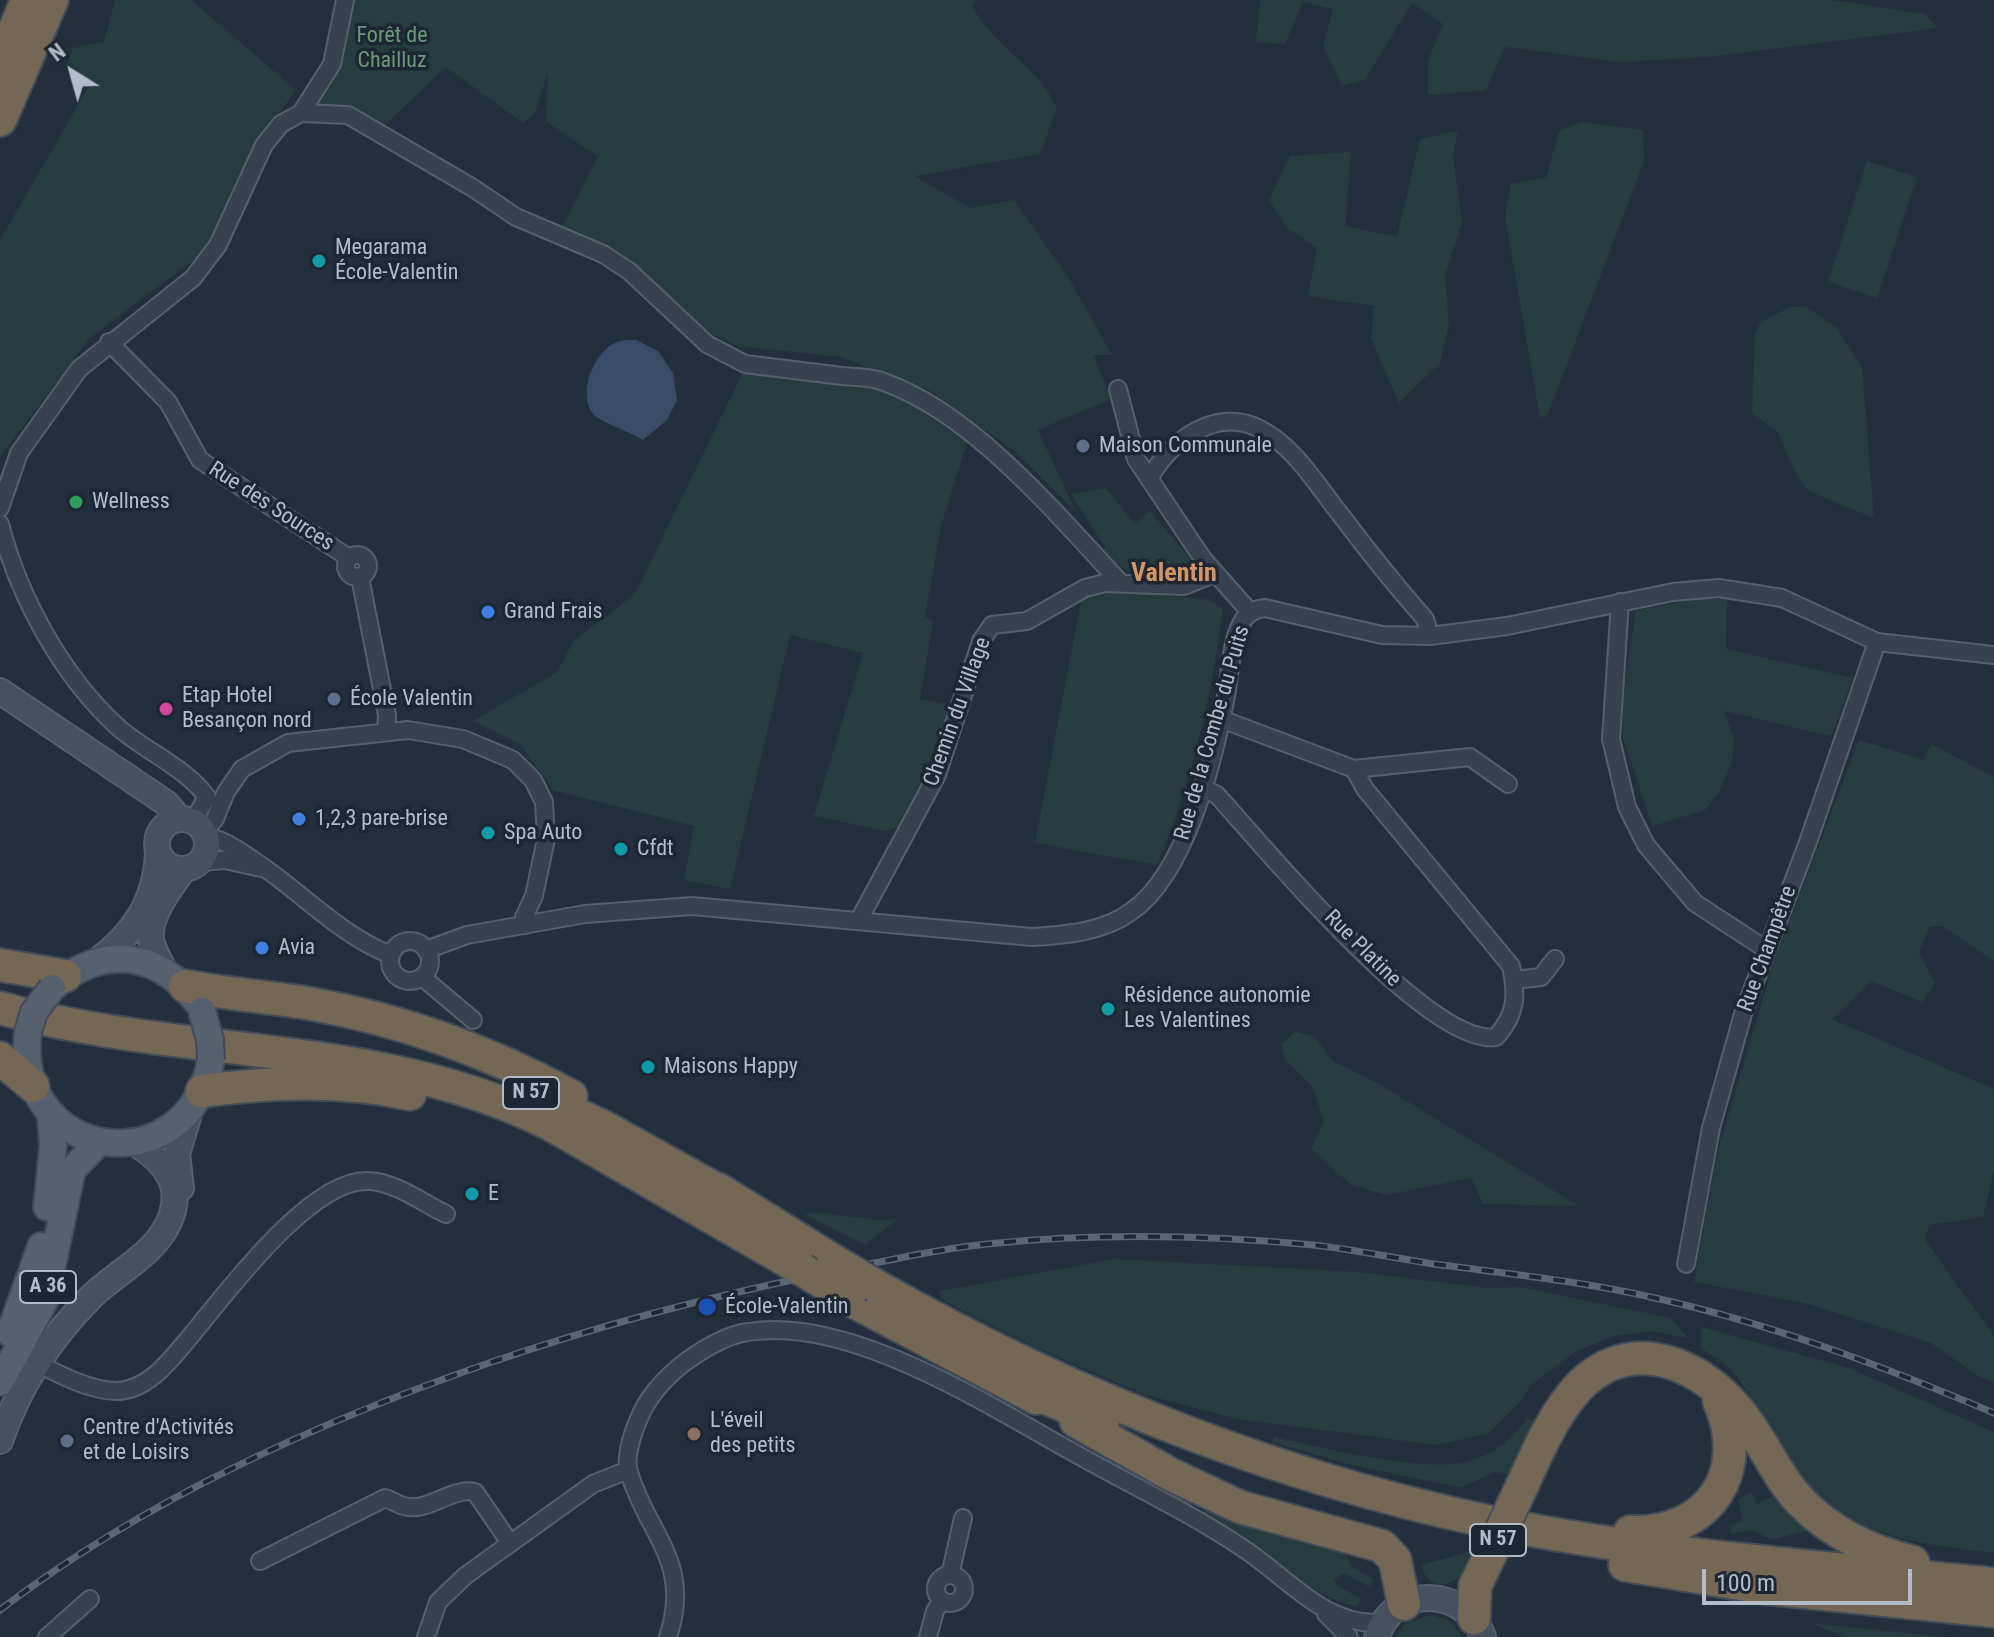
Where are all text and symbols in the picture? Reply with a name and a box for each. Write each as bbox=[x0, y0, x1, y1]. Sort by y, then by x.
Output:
park label: Forêt de Chailluz bbox=[357, 23, 427, 74]
north arrow bbox=[32, 32, 112, 112]
text: N bbox=[44, 38, 70, 66]
place label: Megarama École-Valentin bbox=[335, 235, 458, 286]
marker: Megarama École-Valentin bbox=[310, 252, 328, 270]
place label: Maison Communale bbox=[1099, 433, 1272, 459]
marker: Maison Communale bbox=[1074, 437, 1092, 455]
street label: Rue des Sources bbox=[203, 457, 339, 557]
place label: Wellness bbox=[92, 489, 170, 515]
marker: Wellness bbox=[67, 493, 85, 511]
district label: Valentin bbox=[1131, 558, 1217, 590]
place label: Grand Frais bbox=[504, 599, 603, 625]
marker: Grand Frais bbox=[479, 603, 497, 621]
street label: Rue de la Combe du Puits bbox=[1170, 623, 1256, 843]
street label: Chemin du Village bbox=[919, 634, 997, 790]
place label: Etap Hotel Besançon nord bbox=[182, 683, 312, 734]
place label: École Valentin bbox=[350, 686, 473, 712]
marker: École Valentin bbox=[325, 690, 343, 708]
marker: Etap Hotel Besançon nord bbox=[157, 700, 175, 718]
place label: 1,2,3 pare-brise bbox=[315, 806, 448, 832]
marker: 1,2,3 pare-brise bbox=[290, 810, 308, 828]
place label: Spa Auto bbox=[504, 820, 582, 846]
marker: Spa Auto bbox=[479, 824, 497, 842]
place label: Cfdt bbox=[637, 836, 674, 862]
marker: Cfdt bbox=[612, 840, 630, 858]
street label: Rue Champêtre bbox=[1733, 882, 1803, 1016]
street label: Rue Platine bbox=[1318, 905, 1406, 993]
place label: Avia bbox=[278, 935, 315, 961]
marker: Avia bbox=[253, 939, 271, 957]
place label: Résidence autonomie Les Valentines bbox=[1124, 983, 1311, 1034]
marker: Résidence autonomie Les Valentines bbox=[1099, 1000, 1117, 1018]
place label: Maisons Happy bbox=[664, 1054, 798, 1080]
marker: Maisons Happy bbox=[639, 1058, 657, 1076]
road number: N 57 bbox=[503, 1077, 559, 1109]
place label: E bbox=[488, 1181, 499, 1207]
marker: E bbox=[463, 1185, 481, 1203]
road number: A 36 bbox=[20, 1271, 76, 1303]
place label: École-Valentin bbox=[725, 1294, 848, 1320]
marker: École-Valentin bbox=[696, 1296, 718, 1318]
place label: L'éveil des petits bbox=[710, 1408, 796, 1460]
place label: Centre d'Activités et de Loisirs bbox=[83, 1415, 234, 1466]
marker: L'éveil des petits bbox=[685, 1425, 703, 1443]
marker: Centre d'Activités et de Loisirs bbox=[58, 1432, 76, 1450]
road number: N 57 bbox=[1470, 1524, 1526, 1556]
scale bar bbox=[1706, 1553, 1916, 1603]
text: 100 m bbox=[1716, 1569, 1775, 1597]

